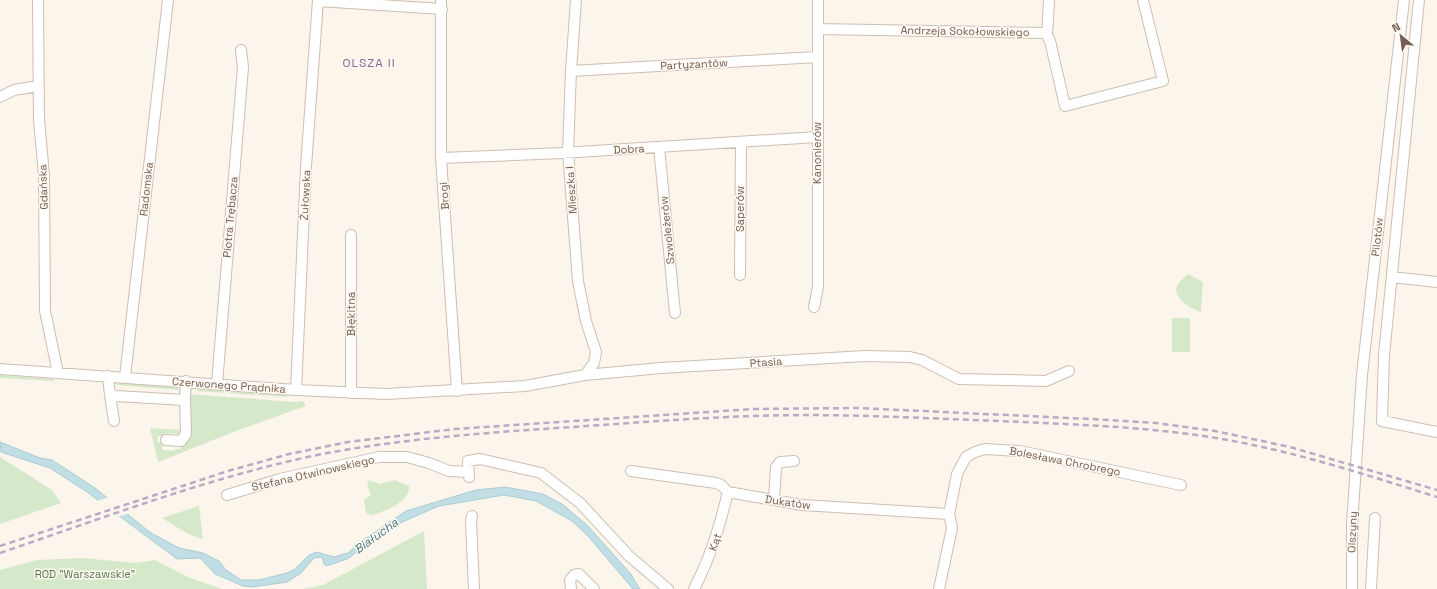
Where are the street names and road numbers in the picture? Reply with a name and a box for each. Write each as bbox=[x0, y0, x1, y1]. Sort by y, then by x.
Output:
street label: Andrzeja Sokołowskiego bbox=[900, 23, 1030, 39]
street label: Partyzantów bbox=[660, 55, 728, 73]
street label: Kanonierów bbox=[810, 122, 824, 184]
street label: Dobra bbox=[613, 141, 646, 157]
street label: Radomska bbox=[136, 161, 156, 217]
street label: Gdańska bbox=[35, 163, 51, 210]
street label: Mieszka I bbox=[562, 166, 580, 214]
street label: Żułowska bbox=[297, 169, 313, 221]
street label: Piotra Trębacza bbox=[219, 175, 241, 258]
street label: Brogi bbox=[436, 181, 452, 210]
street label: Saperów bbox=[733, 186, 747, 232]
street label: Szwoleżerów bbox=[656, 195, 678, 265]
street label: Pilotów bbox=[1368, 217, 1386, 257]
street label: Błękitna bbox=[344, 291, 358, 336]
street label: Ptasia bbox=[749, 354, 783, 370]
street label: Czerwonego Prądnika bbox=[172, 374, 287, 396]
street label: Bolesława Chrobrego bbox=[1008, 443, 1122, 479]
street label: Stefana Otwinowskiego bbox=[250, 452, 376, 494]
street label: Dukatów bbox=[764, 492, 812, 512]
street label: Olszyny bbox=[1344, 511, 1360, 553]
street label: Kąt bbox=[705, 531, 725, 553]

